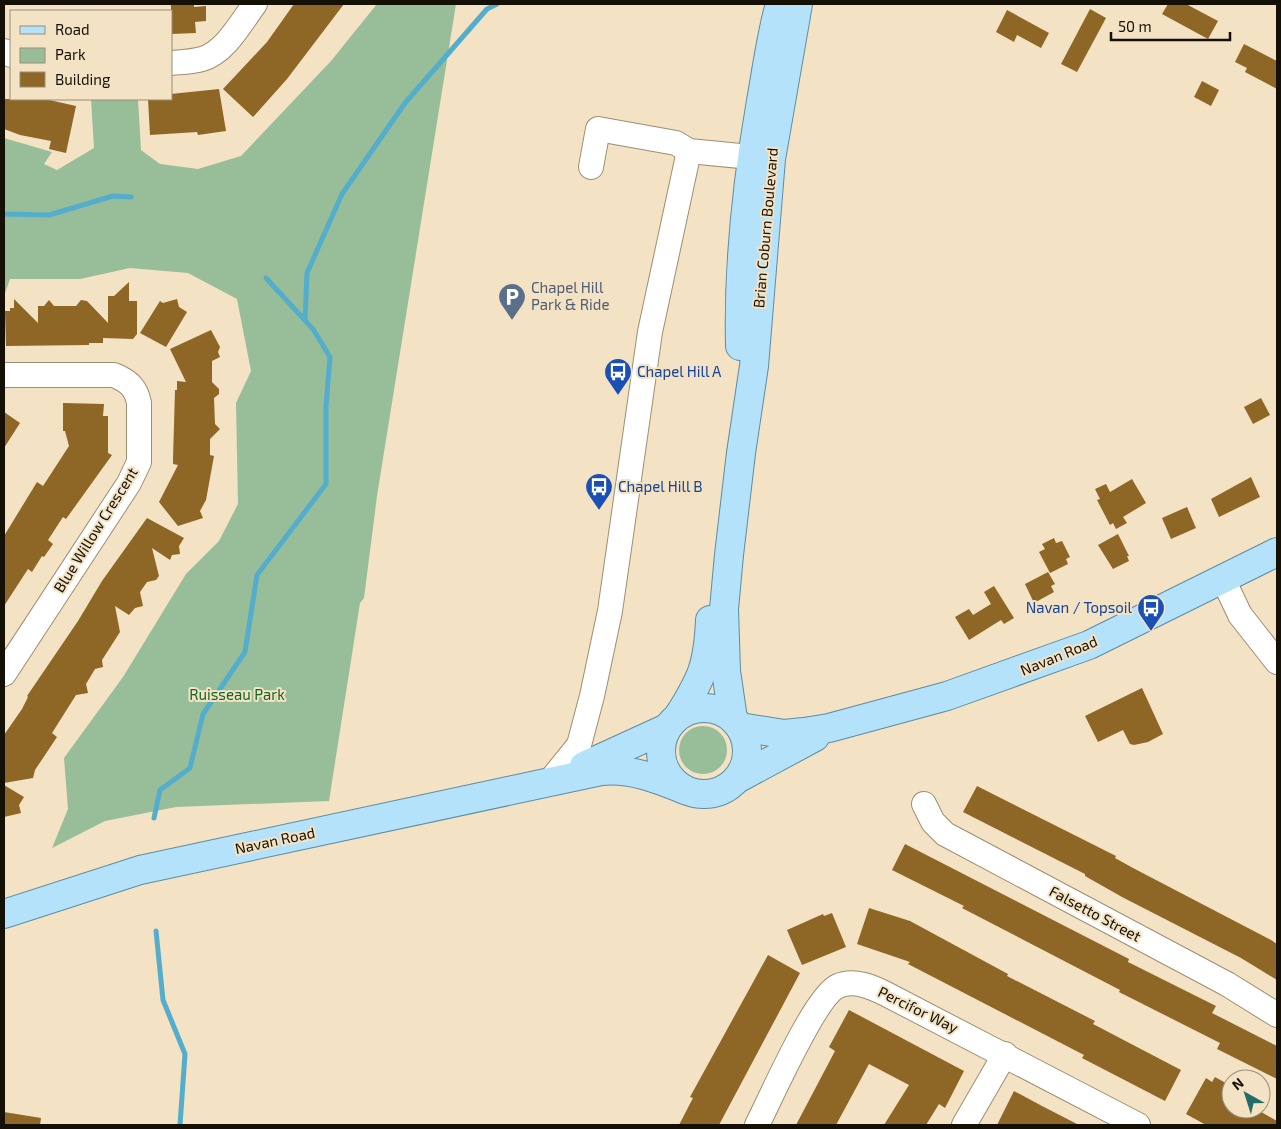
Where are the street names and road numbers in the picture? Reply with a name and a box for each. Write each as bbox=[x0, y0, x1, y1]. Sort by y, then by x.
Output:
street label: Brian Coburn Boulevard bbox=[749, 147, 781, 309]
street label: Blue Willow Crescent bbox=[49, 463, 141, 595]
street label: Navan Road bbox=[1017, 631, 1100, 679]
street label: Navan Road bbox=[233, 823, 317, 857]
street label: Falsetto Street bbox=[1047, 881, 1145, 945]
street label: Percifor Way bbox=[875, 982, 961, 1036]

